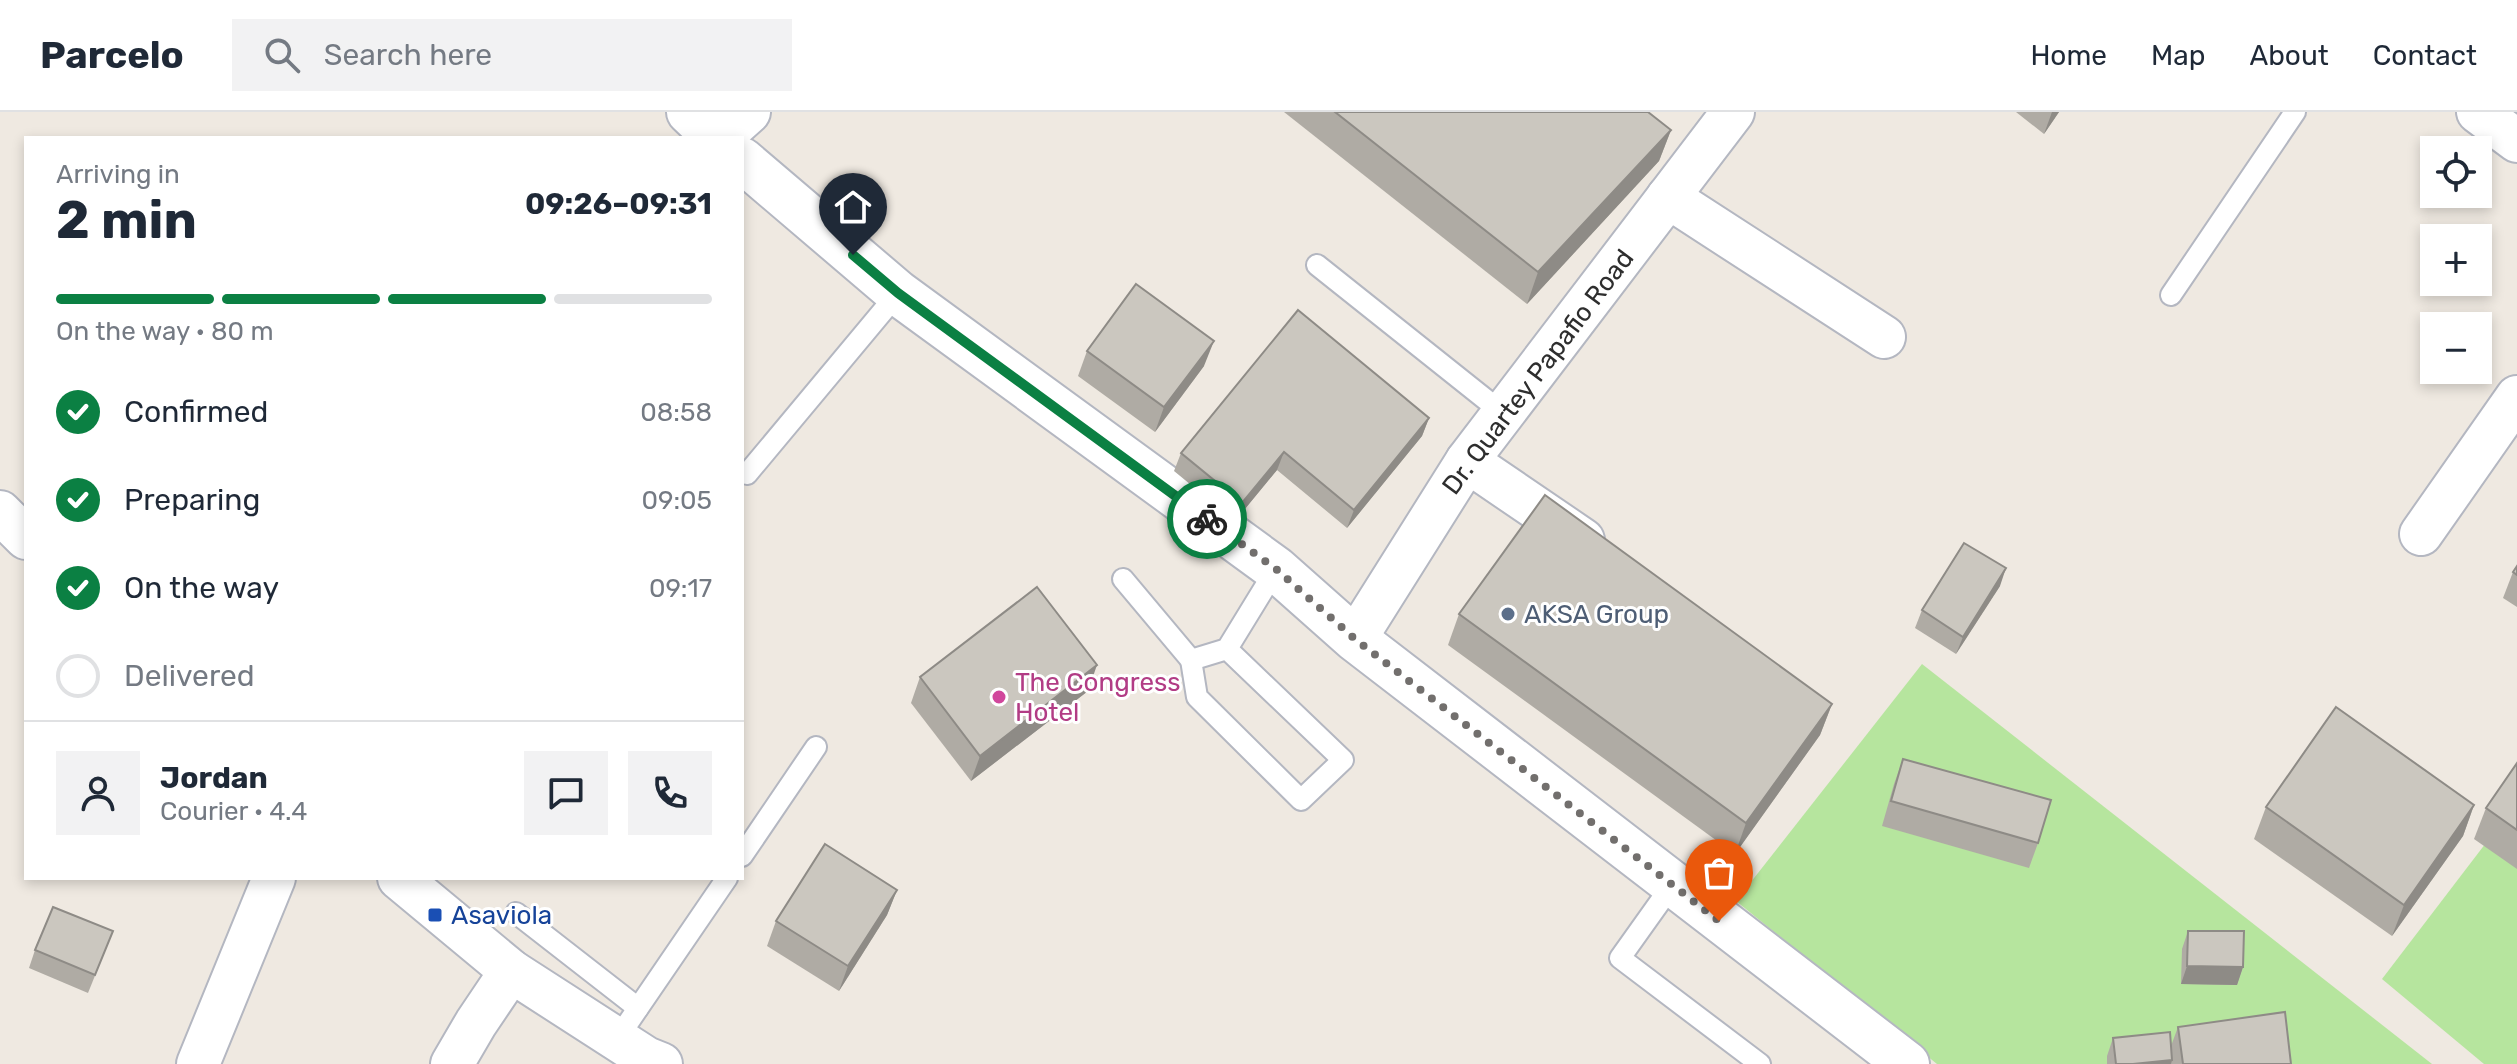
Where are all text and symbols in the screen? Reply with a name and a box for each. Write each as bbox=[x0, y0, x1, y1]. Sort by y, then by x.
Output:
search box bbox=[232, 19, 792, 91]
text: Parcelo bbox=[40, 32, 184, 78]
icon: search bbox=[260, 33, 304, 77]
text: Search here bbox=[324, 37, 492, 73]
text: Home bbox=[2030, 39, 2107, 72]
text: Map bbox=[2151, 39, 2205, 72]
text: About bbox=[2249, 39, 2329, 72]
text: Contact bbox=[2373, 39, 2477, 72]
map controls bbox=[2420, 136, 2492, 384]
button: locate bbox=[2420, 136, 2492, 208]
text: Arriving in bbox=[56, 159, 180, 190]
pin bbox=[819, 173, 887, 255]
icon: home bbox=[831, 185, 875, 229]
text: 09:26–09:31 bbox=[525, 186, 712, 222]
text: 2 min bbox=[56, 189, 197, 251]
button: + bbox=[2420, 224, 2492, 296]
street label: Dr. Quartey Papafio Road bbox=[1436, 243, 1640, 501]
button: − bbox=[2420, 312, 2492, 384]
text: On the way · 80 m bbox=[56, 316, 274, 347]
icon: check bbox=[56, 390, 100, 434]
text: Confirmed bbox=[124, 394, 268, 430]
text: 08:58 bbox=[640, 397, 712, 428]
icon: check bbox=[56, 478, 100, 522]
courier bbox=[1167, 479, 1247, 559]
text: Preparing bbox=[124, 482, 260, 518]
text: 09:05 bbox=[641, 485, 712, 516]
icon: bike bbox=[1185, 497, 1229, 541]
icon: check bbox=[56, 566, 100, 610]
text: On the way bbox=[124, 570, 279, 606]
text: 09:17 bbox=[649, 573, 712, 604]
place label: AKSA Group bbox=[1524, 599, 1669, 630]
marker: AKSA Group bbox=[1499, 605, 1517, 623]
text: Delivered bbox=[124, 658, 255, 694]
place label: The Congress Hotel bbox=[1015, 667, 1181, 728]
marker: The Congress Hotel bbox=[990, 688, 1008, 706]
button: person bbox=[56, 751, 140, 835]
button: chat bbox=[524, 751, 608, 835]
button: phone bbox=[628, 751, 712, 835]
text: Jordan bbox=[160, 760, 268, 796]
text: Courier · 4.4 bbox=[160, 796, 307, 827]
pin bbox=[1685, 839, 1753, 921]
icon: bag bbox=[1697, 851, 1741, 895]
place label: Asaviola bbox=[451, 900, 552, 931]
marker: Asaviola bbox=[426, 906, 444, 924]

